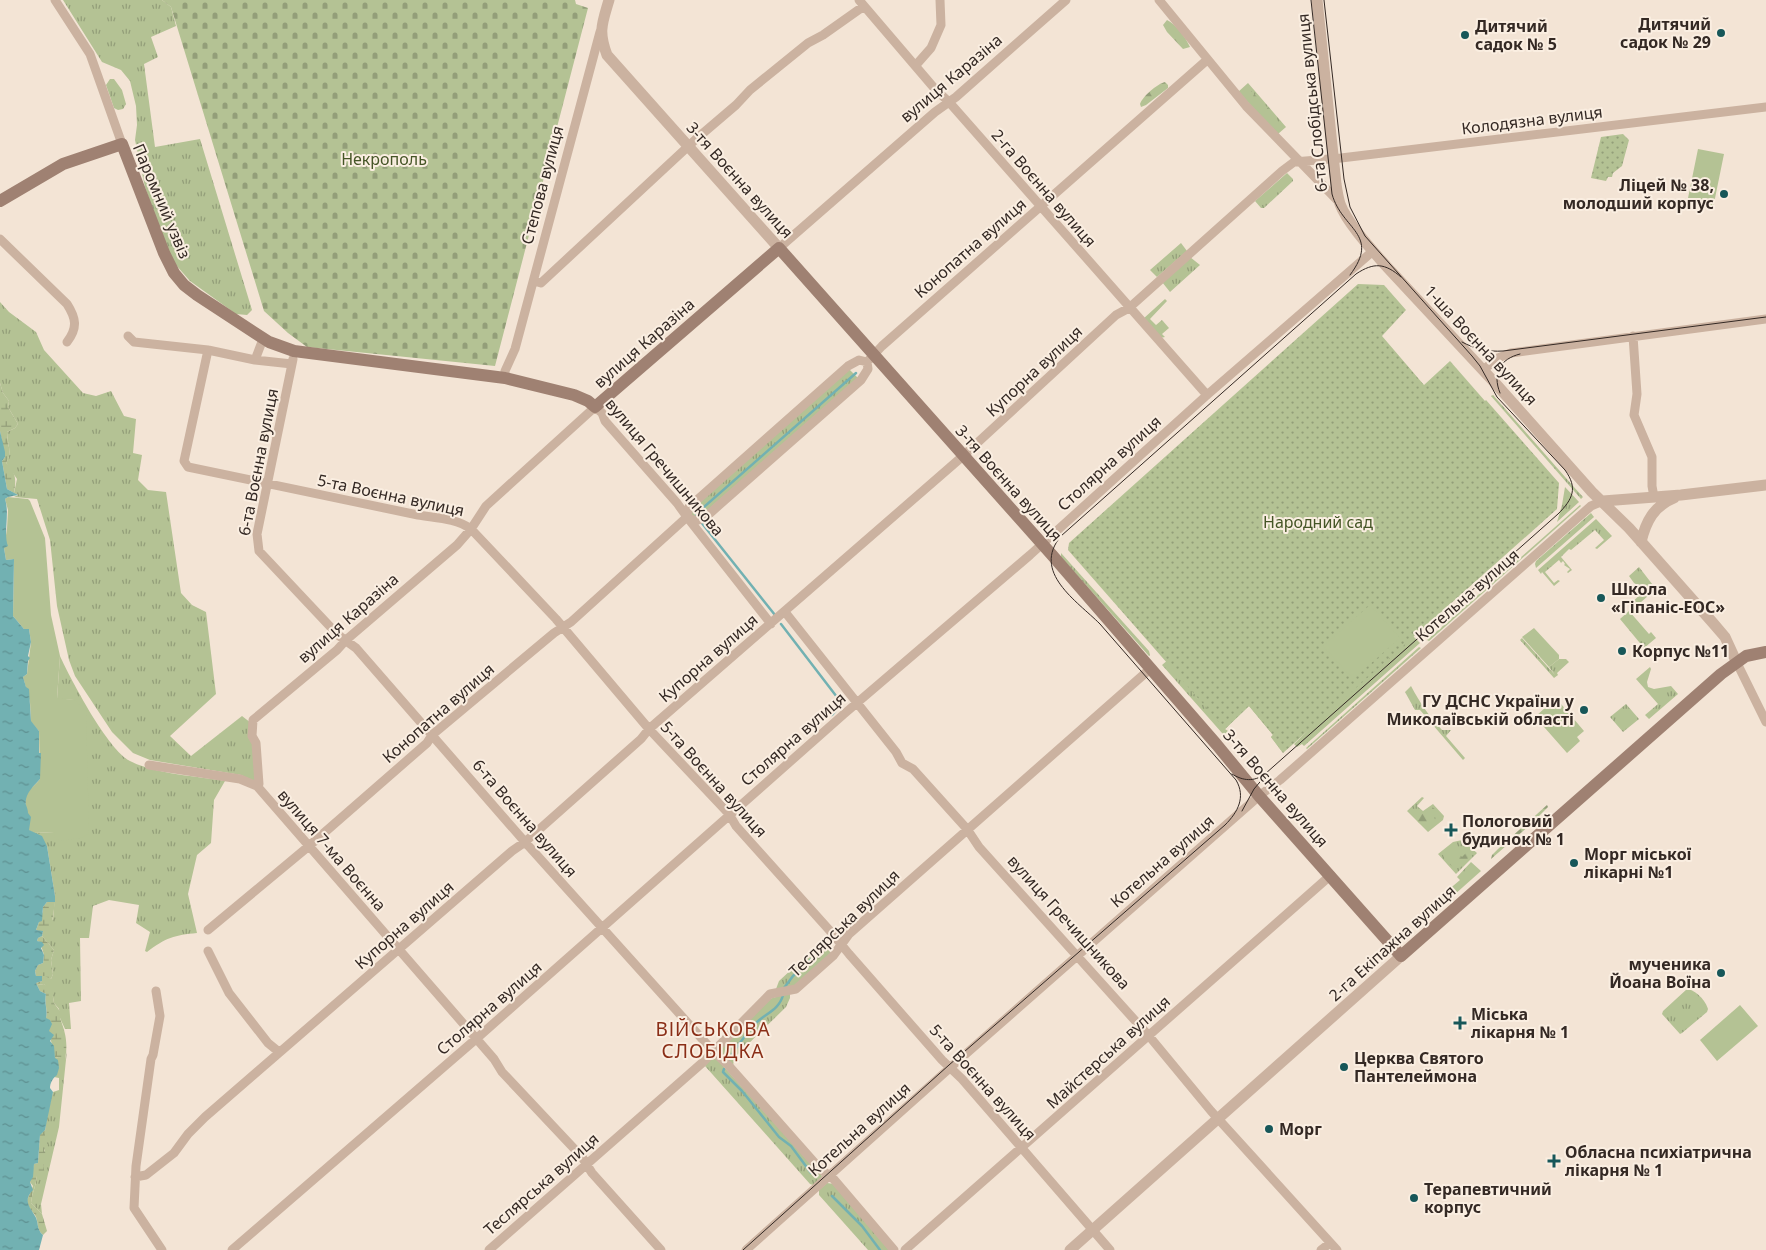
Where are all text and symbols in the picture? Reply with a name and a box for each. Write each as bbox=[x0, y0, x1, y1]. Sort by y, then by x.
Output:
street label: 6-та Слобідська вулиця bbox=[1292, 13, 1332, 193]
place label: Дитячий садок № 29 bbox=[1620, 13, 1711, 53]
place label: Дитячий садок № 5 bbox=[1475, 15, 1557, 55]
marker: Дитячий садок № 29 bbox=[1715, 27, 1727, 39]
street label: вулиця Каразіна bbox=[895, 29, 1007, 127]
marker: Дитячий садок № 5 bbox=[1459, 29, 1471, 41]
street label: Колодязна вулиця bbox=[1460, 100, 1604, 140]
street label: 3-тя Воєнна вулиця bbox=[682, 117, 798, 243]
street label: Степова вулиця bbox=[516, 123, 568, 247]
street label: 2-га Воєнна вулиця bbox=[987, 124, 1101, 252]
street label: Паромний узвіз bbox=[128, 140, 196, 262]
park label: Некрополь bbox=[341, 148, 427, 170]
place label: Ліцей № 38, молодший корпус bbox=[1563, 174, 1714, 214]
marker: Ліцей № 38, молодший корпус bbox=[1718, 188, 1730, 200]
street label: Конопатна вулиця bbox=[909, 193, 1031, 303]
street label: 1-ша Воєнна вулиця bbox=[1420, 280, 1542, 410]
street label: вулиця Каразіна bbox=[589, 293, 699, 393]
street label: Купорна вулиця bbox=[981, 321, 1087, 421]
street label: 6-та Воєнна вулиця bbox=[233, 387, 283, 537]
street label: вулиця Гречишникова bbox=[601, 393, 729, 541]
street label: Столярна вулиця bbox=[1052, 410, 1166, 516]
street label: 3-тя Воєнна вулиця bbox=[951, 420, 1067, 546]
street label: 5-та Воєнна вулиця bbox=[316, 469, 466, 521]
park label: Народний сад bbox=[1263, 511, 1373, 533]
street label: Котельна вулиця bbox=[1410, 544, 1524, 646]
street label: вулиця Каразіна bbox=[293, 568, 403, 668]
place label: Школа «Гіпаніс-ЕОС» bbox=[1611, 578, 1725, 618]
marker: Школа «Гіпаніс-ЕОС» bbox=[1595, 592, 1607, 604]
street label: Купорна вулиця bbox=[654, 609, 762, 707]
place label: Корпус №11 bbox=[1632, 640, 1729, 662]
marker: Корпус №11 bbox=[1616, 645, 1628, 657]
street label: Конопатна вулиця bbox=[377, 658, 499, 768]
street label: Столярна вулиця bbox=[736, 687, 850, 791]
place label: ГУ ДСНС України у Миколаївській області bbox=[1386, 690, 1575, 730]
marker: ГУ ДСНС України у Миколаївській області bbox=[1578, 704, 1590, 716]
street label: 5-та Воєнна вулиця bbox=[656, 716, 772, 842]
street label: 3-тя Воєнна вулиця bbox=[1219, 724, 1333, 852]
street label: 6-та Воєнна вулиця bbox=[468, 754, 582, 882]
street label: вулиця 7-ма Воєнна bbox=[273, 784, 391, 916]
street label: Котельна вулиця bbox=[1105, 810, 1219, 912]
place label: Пологовий будинок № 1 bbox=[1462, 810, 1565, 850]
marker: Пологовий будинок № 1 bbox=[1444, 823, 1458, 837]
place label: Морг міської лікарні №1 bbox=[1584, 843, 1692, 883]
street label: вулиця Гречишникова bbox=[1003, 850, 1135, 994]
marker: Морг міської лікарні №1 bbox=[1568, 857, 1580, 869]
street label: Теслярська вулиця bbox=[784, 864, 904, 982]
street label: Купорна вулиця bbox=[350, 876, 458, 974]
street label: 2-га Екіпажна вулиця bbox=[1324, 880, 1460, 1006]
place label: мученика Йоана Воїна bbox=[1609, 953, 1711, 993]
street label: Столярна вулиця bbox=[432, 956, 546, 1060]
marker: мученика Йоана Воїна bbox=[1715, 967, 1727, 979]
street label: Майстерська вулиця bbox=[1041, 990, 1175, 1114]
place label: Міська лікарня № 1 bbox=[1471, 1003, 1569, 1043]
district label: ВІЙСЬКОВА СЛОБІДКА bbox=[655, 1016, 771, 1064]
marker: Міська лікарня № 1 bbox=[1453, 1016, 1467, 1030]
street label: 5-та Воєнна вулиця bbox=[925, 1019, 1041, 1145]
place label: Церква Святого Пантелеймона bbox=[1354, 1047, 1484, 1087]
marker: Церква Святого Пантелеймона bbox=[1338, 1061, 1350, 1073]
street label: Котельна вулиця bbox=[803, 1077, 915, 1181]
place label: Морг bbox=[1279, 1118, 1322, 1140]
marker: Морг bbox=[1263, 1123, 1275, 1135]
street label: Теслярська вулиця bbox=[479, 1128, 603, 1240]
place label: Обласна психіатрична лікарня № 1 bbox=[1565, 1141, 1752, 1181]
marker: Обласна психіатрична лікарня № 1 bbox=[1547, 1154, 1561, 1168]
place label: Терапевтичний корпус bbox=[1424, 1178, 1552, 1218]
marker: Терапевтичний корпус bbox=[1408, 1192, 1420, 1204]

